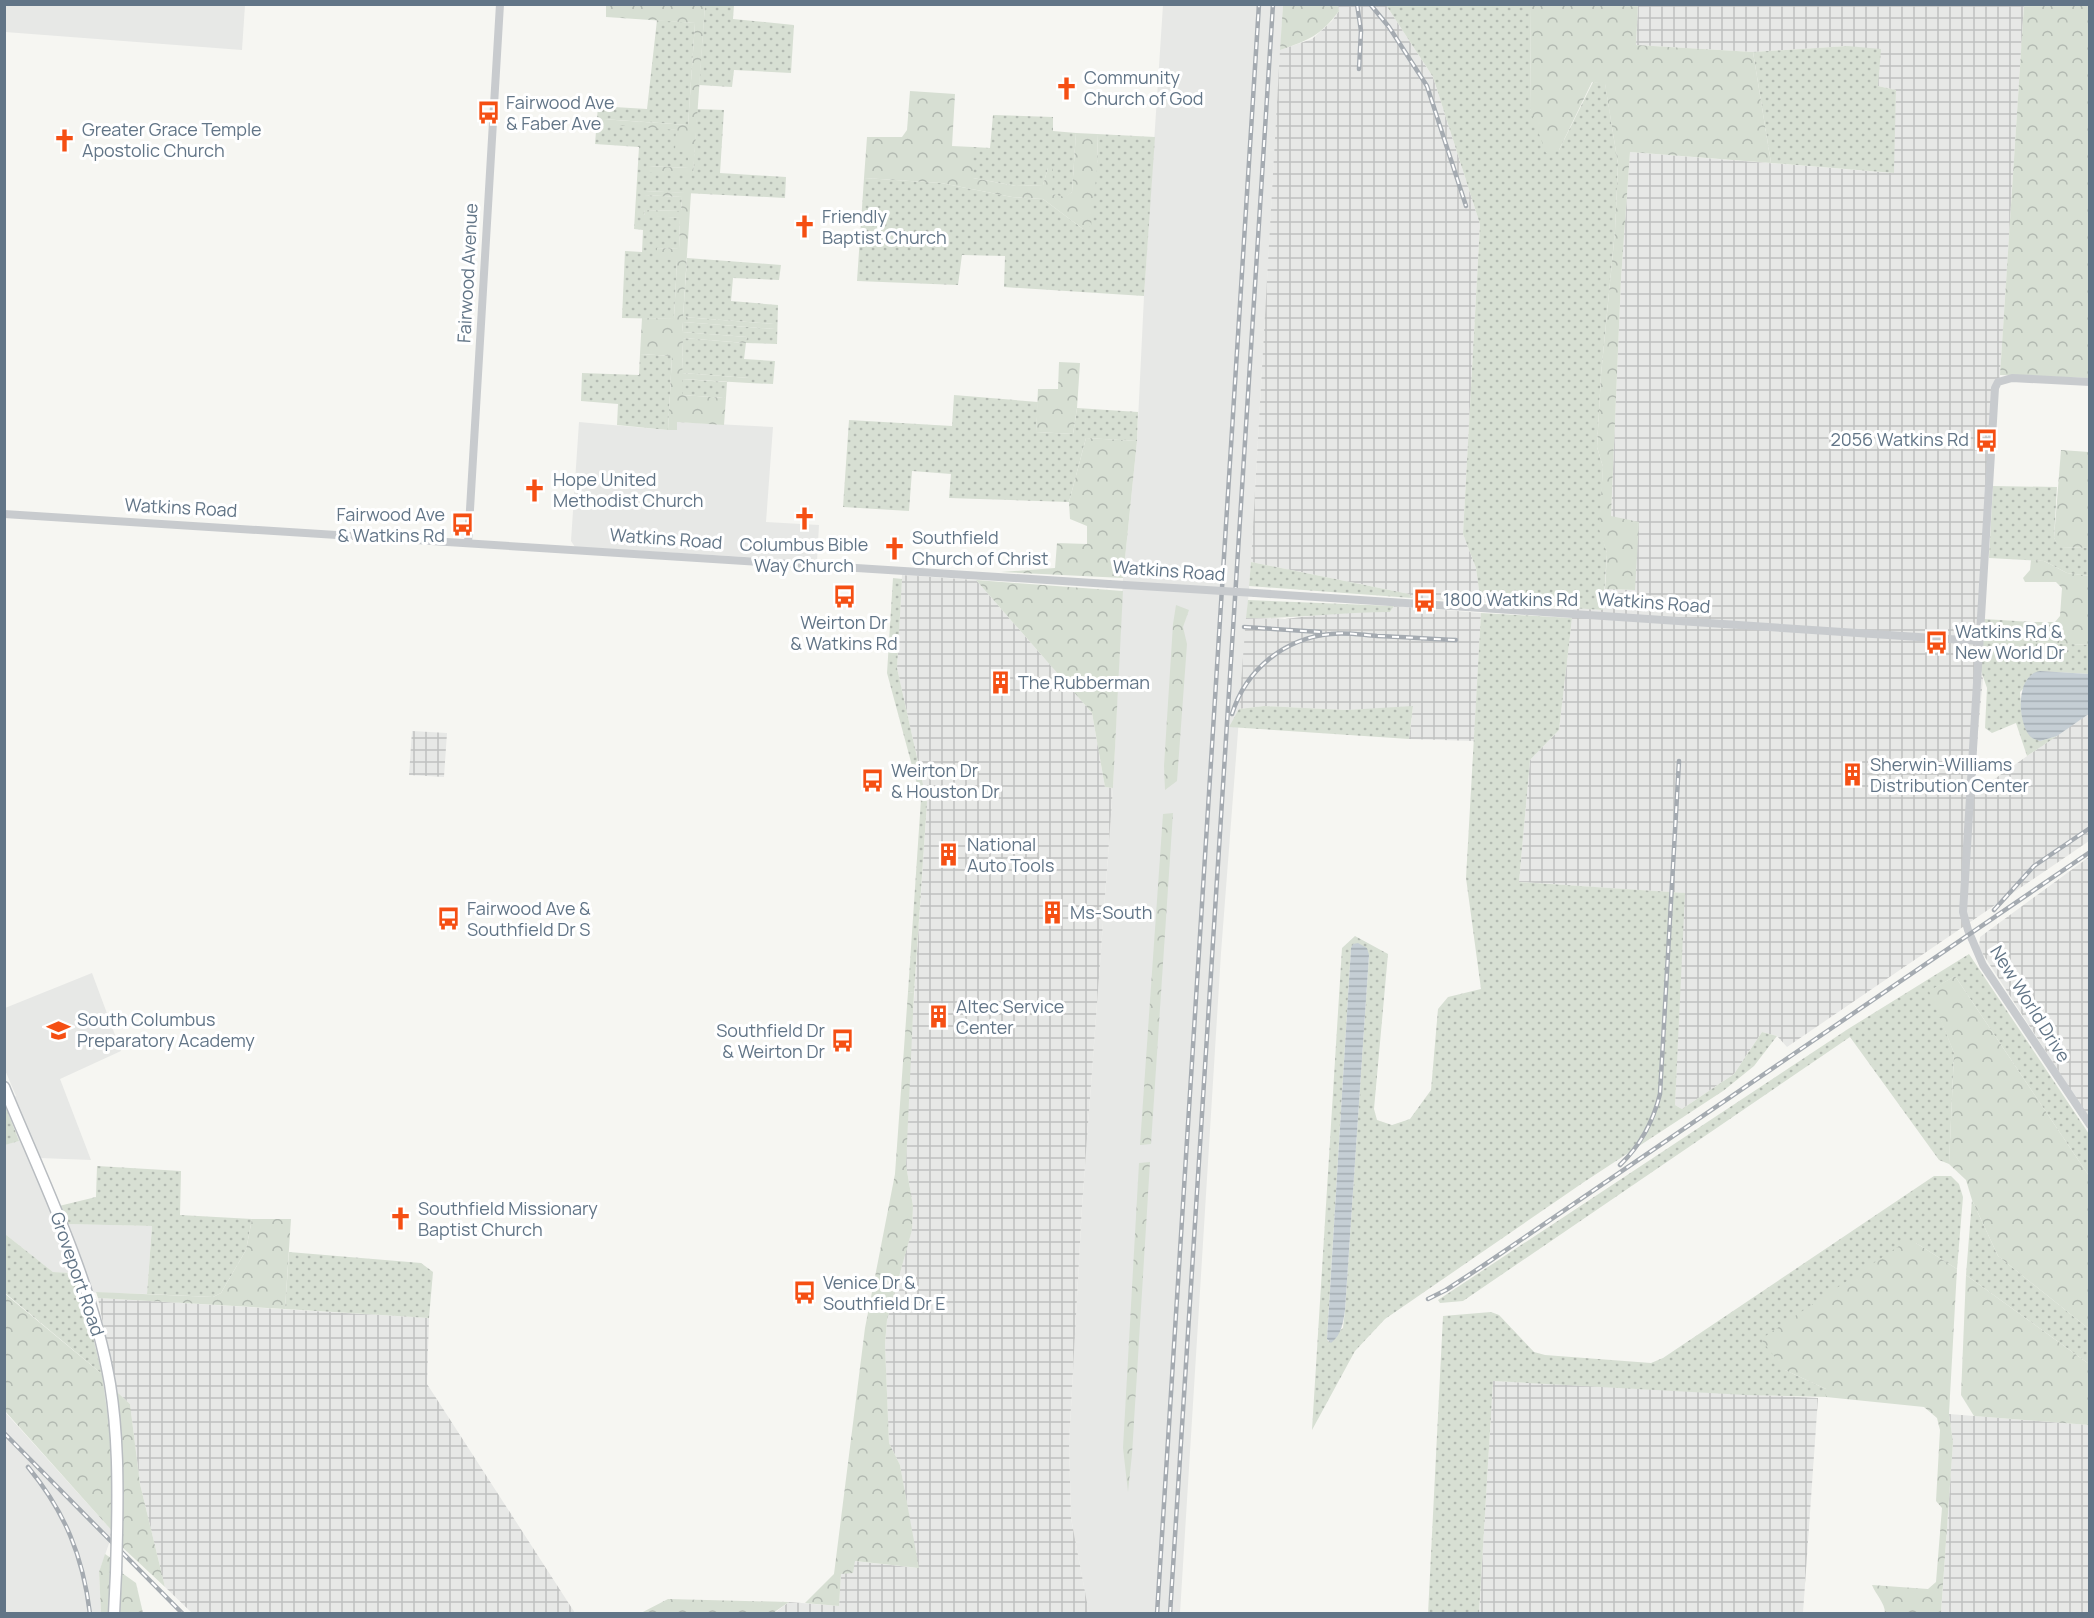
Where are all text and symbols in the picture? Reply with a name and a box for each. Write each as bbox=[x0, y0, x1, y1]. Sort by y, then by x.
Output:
place label: Community Church of God bbox=[1084, 65, 1203, 110]
church icon: Community Church of God bbox=[1053, 75, 1079, 101]
place label: Fairwood Ave & Faber Ave bbox=[506, 90, 614, 135]
bus stop icon: Fairwood Ave & Faber Ave bbox=[475, 100, 501, 126]
place label: Greater Grace Temple Apostolic Church bbox=[82, 117, 262, 162]
church icon: Greater Grace Temple Apostolic Church bbox=[51, 127, 77, 153]
street label: Fairwood Avenue bbox=[451, 202, 483, 344]
place label: Friendly Baptist Church bbox=[822, 204, 947, 249]
church icon: Friendly Baptist Church bbox=[791, 214, 817, 240]
place label: 2056 Watkins Rd bbox=[1830, 427, 1969, 451]
bus stop icon: 2056 Watkins Rd bbox=[1974, 427, 2000, 453]
place label: Hope United Methodist Church bbox=[553, 467, 704, 512]
church icon: Hope United Methodist Church bbox=[522, 477, 548, 503]
street label: Watkins Road bbox=[124, 492, 238, 522]
place label: Fairwood Ave & Watkins Rd bbox=[337, 502, 445, 547]
church icon: Columbus Bible Way Church bbox=[791, 506, 817, 532]
bus stop icon: Fairwood Ave & Watkins Rd bbox=[450, 512, 476, 538]
street label: Watkins Road bbox=[609, 522, 723, 554]
place label: Southfield Church of Christ bbox=[912, 525, 1048, 570]
place label: Columbus Bible Way Church bbox=[740, 532, 868, 577]
church icon: Southfield Church of Christ bbox=[881, 535, 907, 561]
street label: Watkins Road bbox=[1112, 554, 1226, 586]
bus stop icon: Weirton Dr & Watkins Rd bbox=[831, 584, 857, 610]
street label: Watkins Road bbox=[1597, 586, 1711, 618]
bus stop icon: 1800 Watkins Rd bbox=[1412, 587, 1438, 613]
place label: 1800 Watkins Rd bbox=[1443, 587, 1578, 611]
place label: Weirton Dr & Watkins Rd bbox=[790, 610, 898, 655]
place label: Watkins Rd & New World Dr bbox=[1955, 619, 2065, 664]
bus stop icon: Watkins Rd & New World Dr bbox=[1924, 629, 1950, 655]
building icon: The Rubberman bbox=[987, 670, 1013, 696]
place label: The Rubberman bbox=[1018, 670, 1150, 694]
place label: Sherwin-Williams Distribution Center bbox=[1870, 752, 2030, 797]
place label: Weirton Dr & Houston Dr bbox=[891, 758, 1000, 803]
building icon: Sherwin-Williams Distribution Center bbox=[1839, 762, 1865, 788]
bus stop icon: Weirton Dr & Houston Dr bbox=[860, 768, 886, 794]
place label: National Auto Tools bbox=[967, 832, 1054, 877]
building icon: National Auto Tools bbox=[936, 842, 962, 868]
place label: Fairwood Ave & Southfield Dr S bbox=[467, 896, 591, 941]
building icon: Ms-South bbox=[1039, 900, 1065, 926]
place label: Ms-South bbox=[1070, 900, 1152, 924]
bus stop icon: Fairwood Ave & Southfield Dr S bbox=[436, 906, 462, 932]
street label: New World Drive bbox=[1985, 941, 2076, 1066]
place label: Altec Service Center bbox=[956, 994, 1064, 1039]
building icon: Altec Service Center bbox=[925, 1004, 951, 1030]
place label: South Columbus Preparatory Academy bbox=[77, 1007, 255, 1052]
school or university icon: South Columbus Preparatory Academy bbox=[46, 1017, 72, 1043]
place label: Southfield Dr & Weirton Dr bbox=[716, 1018, 826, 1063]
bus stop icon: Southfield Dr & Weirton Dr bbox=[830, 1028, 856, 1054]
place label: Southfield Missionary Baptist Church bbox=[418, 1196, 598, 1241]
church icon: Southfield Missionary Baptist Church bbox=[387, 1206, 413, 1232]
street label: Groveport Road bbox=[46, 1209, 110, 1339]
place label: Venice Dr & Southfield Dr E bbox=[823, 1270, 946, 1315]
bus stop icon: Venice Dr & Southfield Dr E bbox=[792, 1280, 818, 1306]

